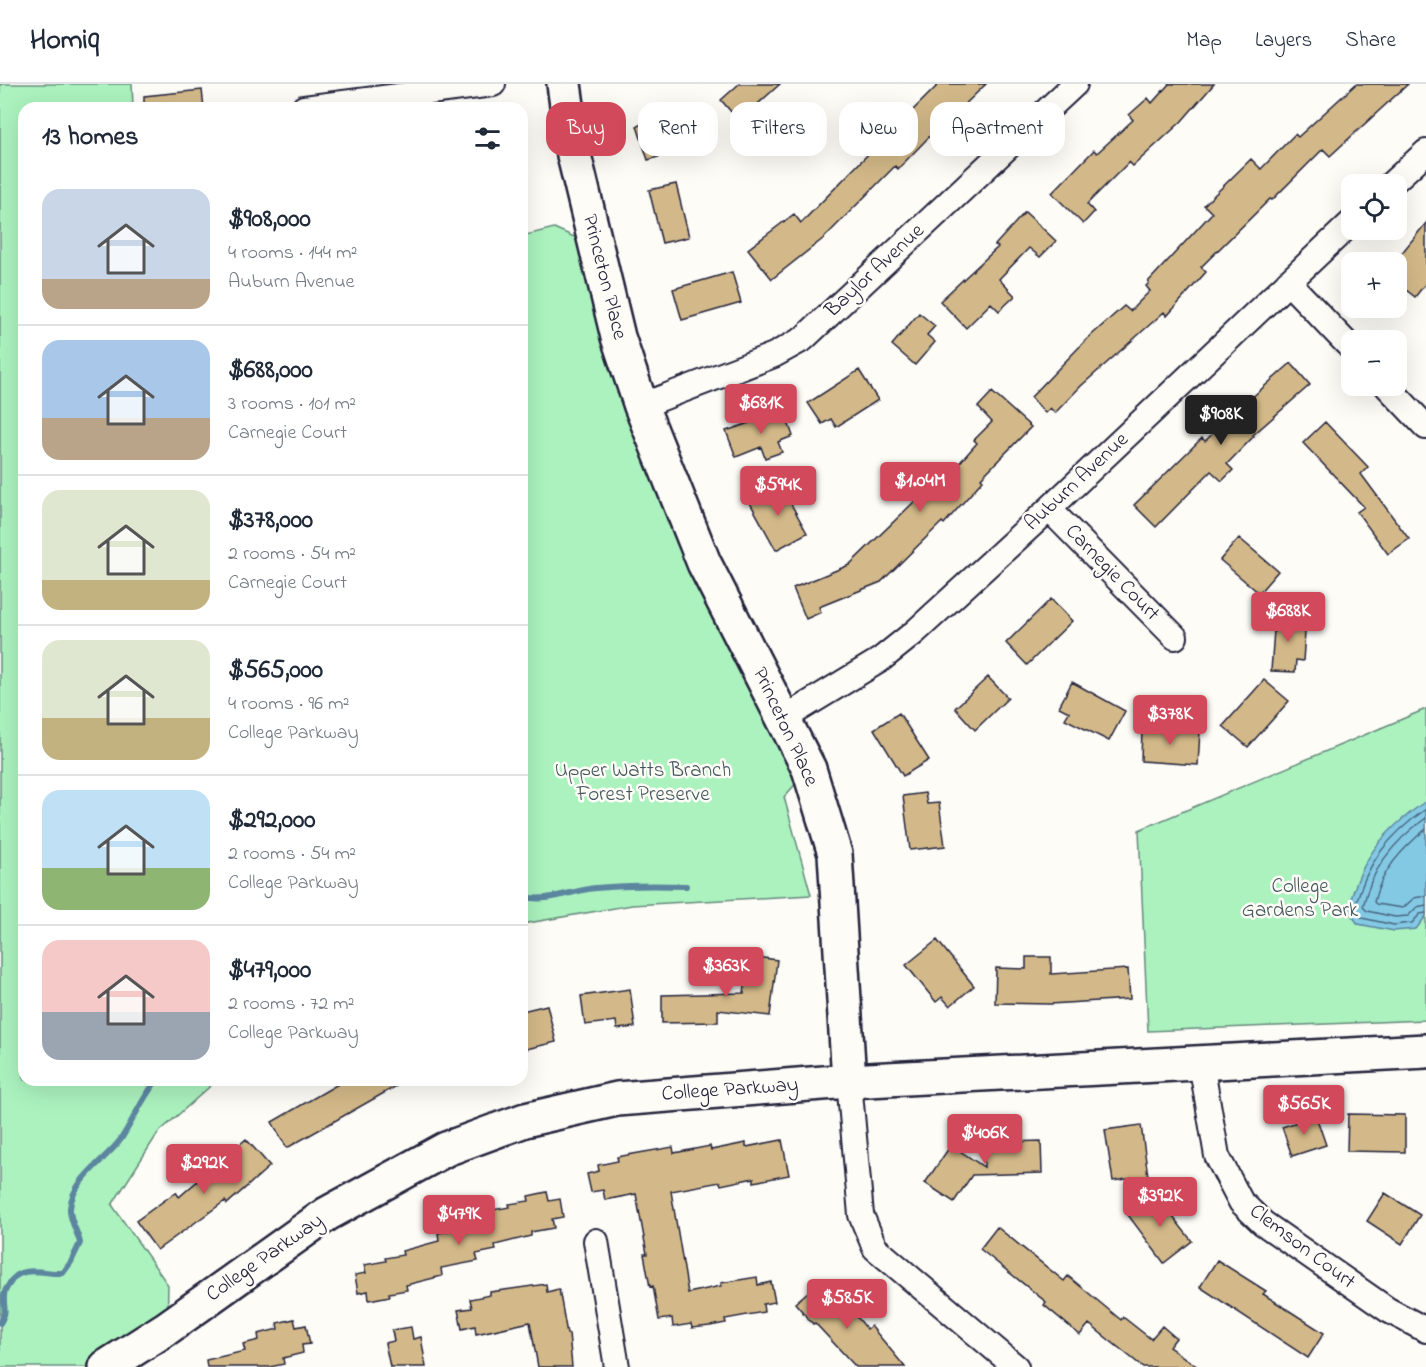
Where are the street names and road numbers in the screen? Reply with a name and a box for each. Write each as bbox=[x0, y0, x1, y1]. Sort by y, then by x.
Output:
street label: Princeton Place bbox=[574, 211, 634, 343]
street label: Baylor Avenue bbox=[818, 217, 933, 327]
street label: Auburn Avenue bbox=[1018, 425, 1136, 538]
street label: Carnegie Court bbox=[1056, 518, 1166, 630]
street label: Princeton Place bbox=[744, 662, 826, 792]
street label: College Parkway bbox=[661, 1070, 800, 1112]
street label: Clemson Court bbox=[1243, 1197, 1361, 1297]
street label: College Parkway bbox=[200, 1206, 331, 1311]

